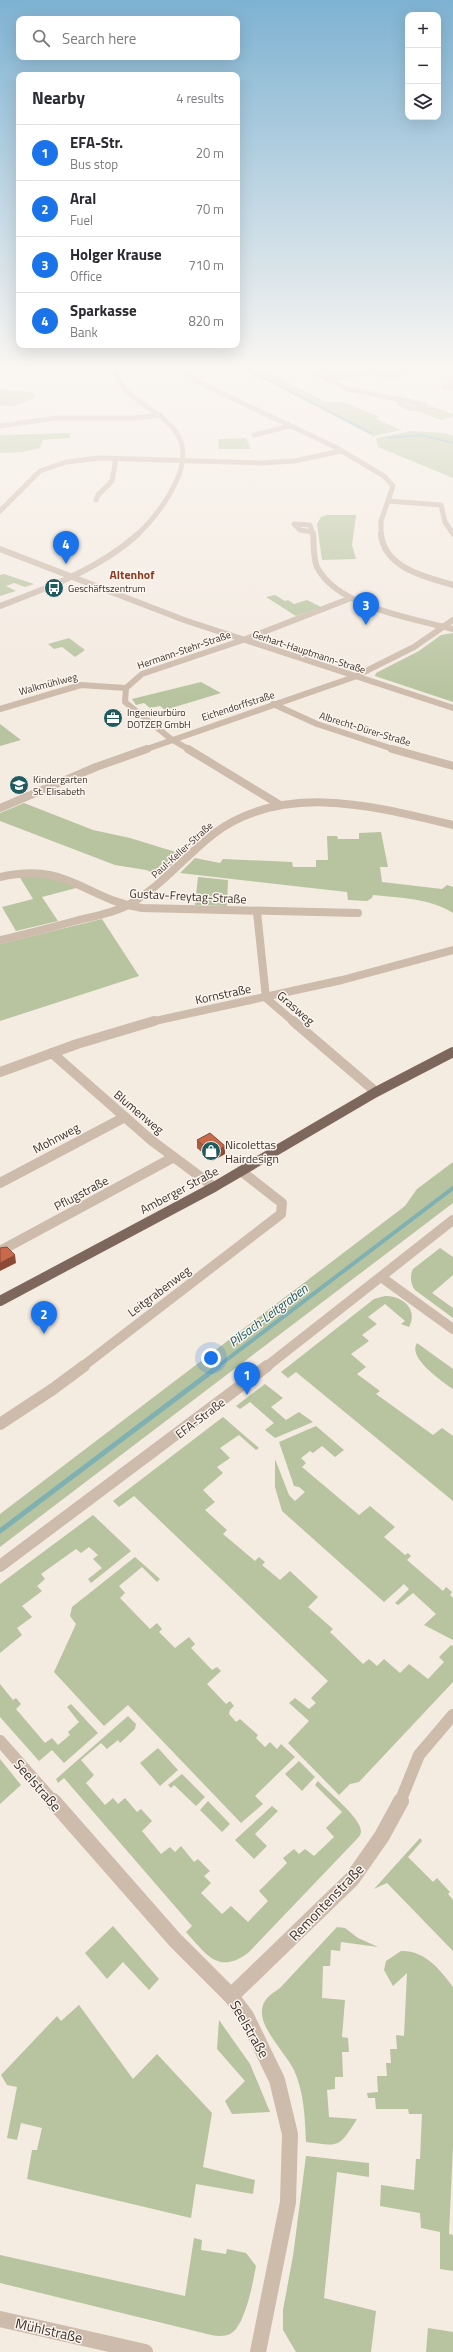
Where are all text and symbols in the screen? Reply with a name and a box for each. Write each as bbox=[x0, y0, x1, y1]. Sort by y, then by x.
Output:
map controls bbox=[405, 12, 441, 120]
button: + bbox=[405, 12, 441, 48]
search box bbox=[16, 16, 240, 60]
icon: search bbox=[30, 27, 52, 49]
text: Search here bbox=[62, 27, 136, 50]
button: − bbox=[405, 48, 441, 84]
button: layers bbox=[405, 84, 441, 120]
text: Nearby bbox=[32, 85, 85, 111]
text: 4 results bbox=[176, 88, 224, 108]
text: EFA-Str. bbox=[70, 131, 123, 154]
text: 1 bbox=[41, 143, 49, 163]
text: 20 m bbox=[196, 143, 224, 163]
text: Bus stop bbox=[70, 154, 118, 174]
text: Aral bbox=[70, 187, 96, 210]
text: 2 bbox=[41, 199, 49, 219]
text: 70 m bbox=[196, 199, 224, 219]
text: Fuel bbox=[70, 210, 93, 230]
text: Holger Krause bbox=[70, 243, 162, 266]
text: 3 bbox=[41, 255, 49, 275]
text: 710 m bbox=[188, 255, 224, 275]
text: Office bbox=[70, 266, 102, 286]
text: Sparkasse bbox=[70, 299, 137, 322]
text: 4 bbox=[41, 311, 49, 331]
text: 820 m bbox=[188, 311, 224, 331]
text: Bank bbox=[70, 322, 98, 342]
pin: 4 bbox=[53, 531, 79, 564]
district label: Altenhof bbox=[110, 565, 155, 584]
bus stop icon: Geschäftszentrum bbox=[43, 577, 65, 599]
place label: Geschäftszentrum bbox=[68, 581, 146, 596]
pin: 3 bbox=[353, 592, 379, 625]
street label: Hermann-Stehr-Straße bbox=[135, 627, 233, 673]
street label: Gerhart-Hauptmann-Straße bbox=[250, 627, 368, 677]
street label: Walkmühlweg bbox=[17, 669, 79, 699]
street label: Eichendorffstraße bbox=[200, 687, 276, 725]
place label: Ingenieurbüro DOTZER GmbH bbox=[127, 705, 191, 732]
office icon: Ingenieurbüro DOTZER GmbH bbox=[102, 707, 124, 729]
street label: Albrecht-Dürer-Straße bbox=[318, 708, 412, 750]
place label: Kindergarten St. Elisabeth bbox=[33, 772, 88, 799]
school or university icon: Kindergarten St. Elisabeth bbox=[8, 774, 30, 796]
street label: Paul-Keller-Straße bbox=[148, 818, 216, 882]
street label: Gustav-Freytag-Straße bbox=[129, 883, 247, 909]
street label: Kornstraße bbox=[193, 979, 253, 1009]
street label: Grasweg bbox=[273, 986, 319, 1030]
street label: Blumenweg bbox=[110, 1085, 168, 1139]
street label: Mohnweg bbox=[29, 1118, 83, 1158]
place label: Nicolettas Hairdesign bbox=[225, 1135, 279, 1168]
shop icon: Nicolettas Hairdesign bbox=[200, 1140, 222, 1162]
street label: Amberger Straße bbox=[136, 1161, 222, 1219]
street label: Pflugstraße bbox=[50, 1171, 112, 1215]
street label: Leitgrabenweg bbox=[123, 1261, 195, 1321]
water label: Pilsach-Leitgraben bbox=[224, 1278, 312, 1351]
pin: 2 bbox=[31, 1301, 57, 1334]
your location bbox=[201, 1348, 221, 1368]
pin: 1 bbox=[234, 1362, 260, 1395]
street label: EFA-Straße bbox=[171, 1393, 229, 1443]
street label: Seelstraße bbox=[9, 1754, 67, 1816]
street label: Remontenstraße bbox=[284, 1859, 368, 1945]
street label: Seelstraße bbox=[225, 1996, 275, 2062]
street label: Mühlstraße bbox=[13, 2312, 85, 2348]

